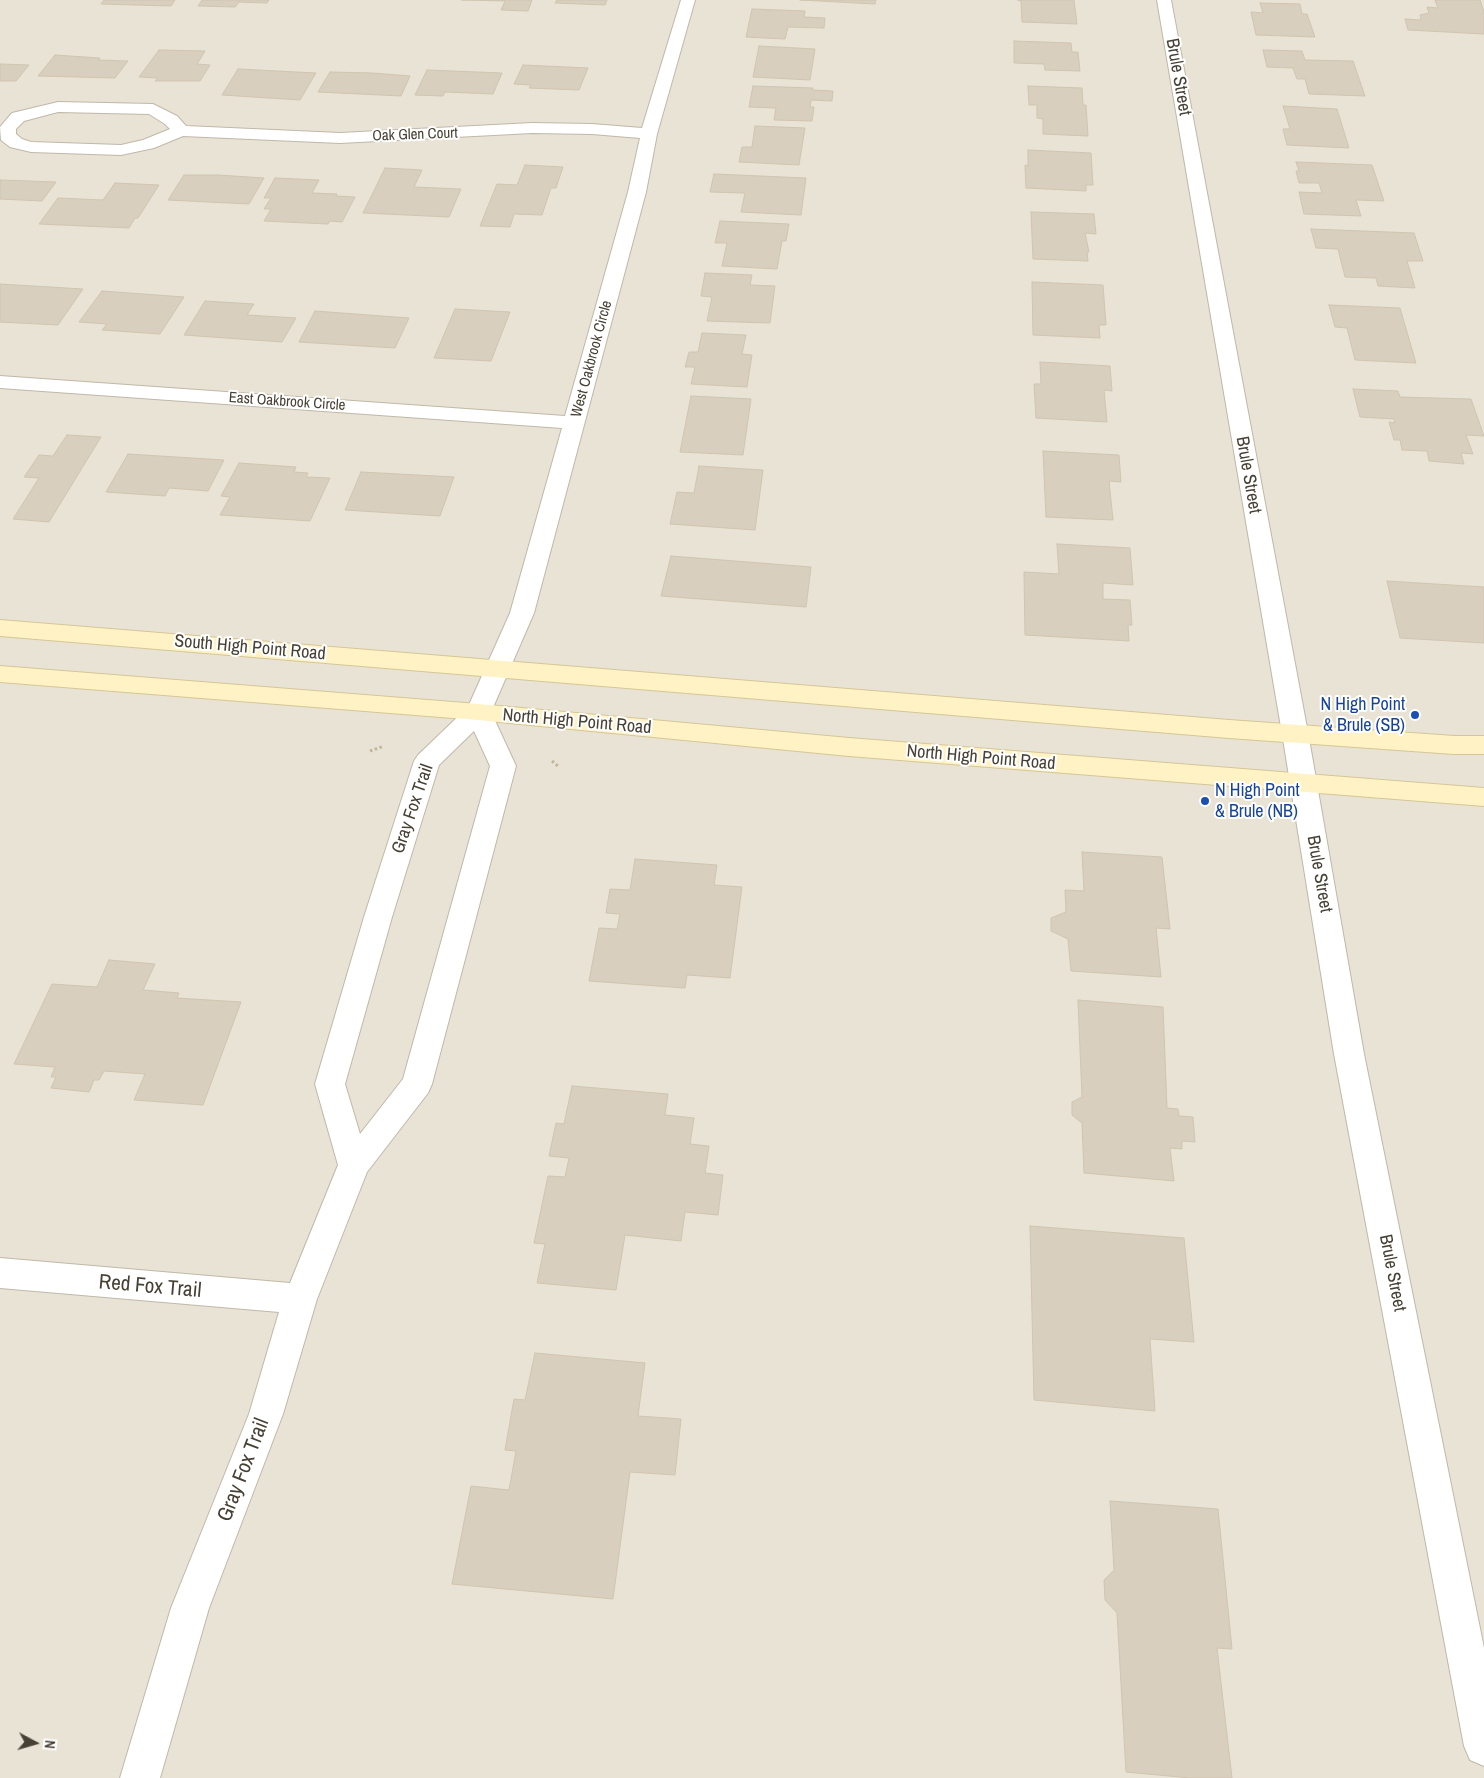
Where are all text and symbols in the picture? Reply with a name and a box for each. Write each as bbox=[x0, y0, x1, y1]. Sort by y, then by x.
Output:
street label: Brule Street bbox=[1161, 37, 1195, 117]
street label: Oak Glen Court bbox=[372, 125, 458, 145]
street label: West Oakbrook Circle bbox=[568, 299, 616, 419]
street label: East Oakbrook Circle bbox=[228, 389, 346, 415]
street label: Brule Street bbox=[1231, 435, 1265, 515]
street label: South High Point Road bbox=[173, 631, 327, 665]
place label: N High Point & Brule (SB) bbox=[1320, 694, 1405, 736]
street label: North High Point Road bbox=[502, 705, 652, 739]
marker: N High Point & Brule (SB) bbox=[1409, 709, 1421, 721]
street label: North High Point Road bbox=[906, 741, 1056, 775]
street label: Gray Fox Trail bbox=[388, 761, 438, 857]
place label: N High Point & Brule (NB) bbox=[1215, 780, 1300, 822]
marker: N High Point & Brule (NB) bbox=[1199, 795, 1211, 807]
street label: Brule Street bbox=[1302, 834, 1336, 914]
street label: Brule Street bbox=[1374, 1233, 1410, 1313]
street label: Red Fox Trail bbox=[98, 1270, 202, 1304]
street label: Gray Fox Trail bbox=[213, 1415, 275, 1525]
north arrow bbox=[10, 1718, 60, 1768]
text: N bbox=[41, 1739, 59, 1750]

